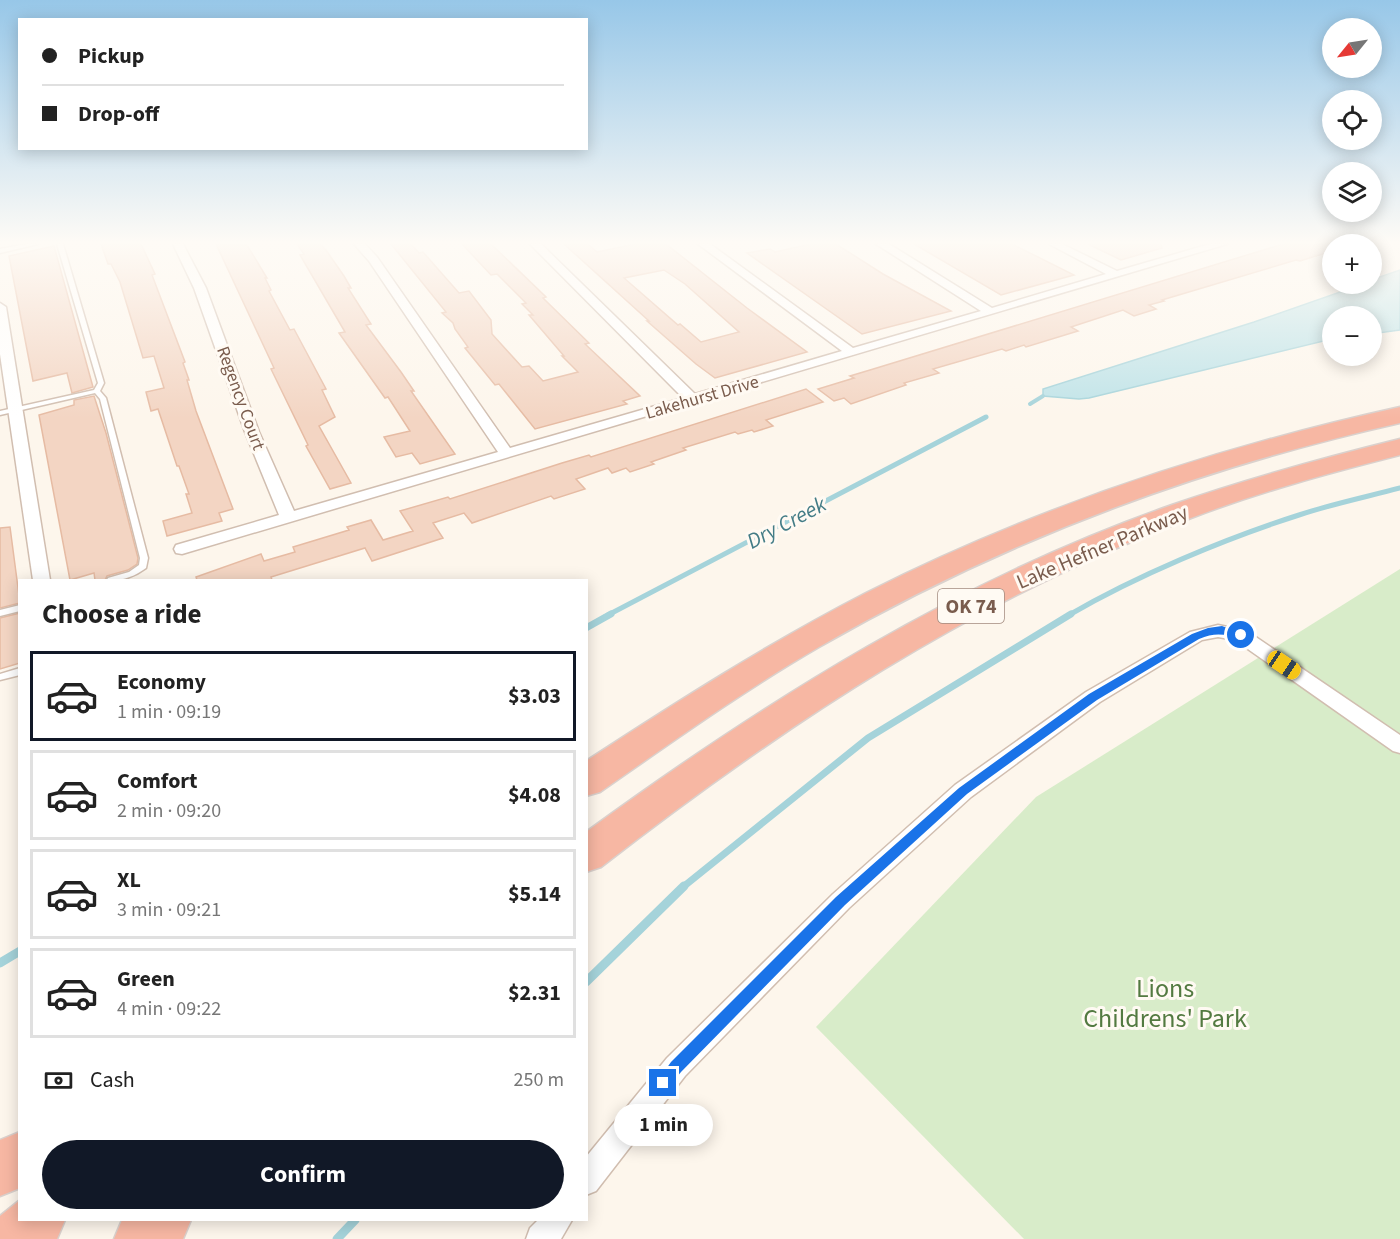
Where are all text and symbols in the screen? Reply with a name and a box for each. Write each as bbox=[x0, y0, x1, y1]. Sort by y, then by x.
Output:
north arrow bbox=[1322, 18, 1382, 78]
map controls bbox=[1322, 18, 1382, 366]
text: Pickup bbox=[78, 40, 144, 72]
button: locate bbox=[1322, 90, 1382, 150]
text: Drop-off bbox=[78, 98, 159, 130]
button: layers bbox=[1322, 162, 1382, 222]
button: + bbox=[1322, 234, 1382, 294]
button: − bbox=[1322, 306, 1382, 366]
street label: Regency Court bbox=[210, 343, 271, 454]
street label: Lakehurst Drive bbox=[642, 369, 762, 426]
water label: Dry Creek bbox=[741, 488, 832, 557]
street label: Lake Hefner Parkway bbox=[1012, 497, 1193, 597]
road number: OK 74 bbox=[938, 589, 1004, 623]
text: Choose a ride bbox=[42, 595, 202, 634]
route start bbox=[1227, 621, 1254, 648]
car bbox=[1264, 647, 1304, 683]
text: Economy bbox=[117, 666, 206, 698]
icon: car bbox=[45, 669, 99, 723]
text: $3.03 bbox=[508, 680, 561, 712]
text: 1 min · 09:19 bbox=[117, 698, 221, 726]
text: Comfort bbox=[117, 765, 198, 797]
icon: car bbox=[45, 768, 99, 822]
text: $4.08 bbox=[508, 779, 561, 811]
text: 2 min · 09:20 bbox=[117, 797, 221, 825]
text: XL bbox=[117, 864, 141, 896]
icon: car bbox=[45, 867, 99, 921]
text: $5.14 bbox=[508, 878, 561, 910]
text: 3 min · 09:21 bbox=[117, 896, 221, 924]
text: Green bbox=[117, 963, 175, 995]
icon: car bbox=[45, 966, 99, 1020]
park label: Lions Childrens' Park bbox=[1083, 970, 1247, 1037]
text: $2.31 bbox=[508, 977, 561, 1009]
text: 4 min · 09:22 bbox=[117, 995, 221, 1023]
icon: cash bbox=[42, 1064, 75, 1097]
text: Cash bbox=[90, 1064, 135, 1096]
text: 250 m bbox=[514, 1066, 564, 1094]
route end bbox=[649, 1069, 676, 1096]
callout: 1 min bbox=[614, 1104, 712, 1146]
text: 1 min bbox=[639, 1111, 688, 1139]
button: Confirm bbox=[42, 1140, 564, 1209]

